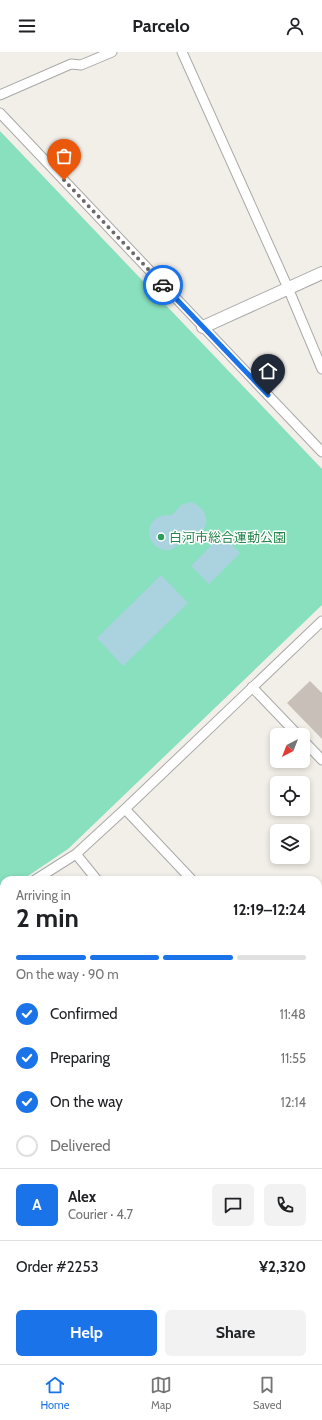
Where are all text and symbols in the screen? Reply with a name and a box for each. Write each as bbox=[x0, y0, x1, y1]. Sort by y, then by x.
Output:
icon: menu bbox=[16, 15, 38, 37]
text: Parcelo bbox=[132, 15, 190, 37]
icon: person bbox=[284, 15, 306, 37]
pin bbox=[47, 139, 81, 180]
icon: bag bbox=[53, 145, 75, 167]
courier bbox=[143, 265, 183, 305]
icon: car bbox=[152, 274, 174, 296]
pin bbox=[251, 354, 285, 395]
icon: home bbox=[257, 360, 279, 382]
place label: 白河市総合運動公園 bbox=[169, 529, 286, 545]
marker: 白河市総合運動公園 bbox=[156, 532, 166, 542]
north arrow bbox=[270, 728, 310, 768]
map controls bbox=[270, 728, 310, 864]
button: locate bbox=[270, 776, 310, 816]
button: layers bbox=[270, 824, 310, 864]
text: Arriving in bbox=[16, 887, 71, 903]
text: 12:19–12:24 bbox=[233, 901, 306, 919]
text: 2 min bbox=[16, 902, 79, 934]
text: On the way · 90 m bbox=[16, 966, 119, 982]
icon: check bbox=[16, 1003, 38, 1025]
text: Confirmed bbox=[50, 1005, 118, 1023]
text: 11:48 bbox=[279, 1006, 306, 1022]
icon: check bbox=[16, 1047, 38, 1069]
text: Preparing bbox=[50, 1049, 110, 1067]
text: 11:55 bbox=[281, 1050, 306, 1066]
icon: check bbox=[16, 1091, 38, 1113]
text: On the way bbox=[50, 1093, 123, 1111]
text: 12:14 bbox=[280, 1094, 306, 1110]
text: Delivered bbox=[50, 1137, 111, 1155]
button: chat bbox=[212, 1184, 254, 1226]
button: phone bbox=[264, 1184, 306, 1226]
text: Alex bbox=[68, 1188, 96, 1206]
text: A bbox=[32, 1196, 42, 1214]
text: Courier · 4.7 bbox=[68, 1206, 133, 1222]
text: Order #2253 bbox=[16, 1258, 99, 1276]
text: ¥2,320 bbox=[259, 1258, 306, 1276]
button: Help bbox=[16, 1310, 157, 1356]
button: Share bbox=[165, 1310, 306, 1356]
tab: Home bbox=[40, 1374, 69, 1412]
tab: Map bbox=[150, 1374, 172, 1412]
tab: Saved bbox=[253, 1374, 282, 1412]

